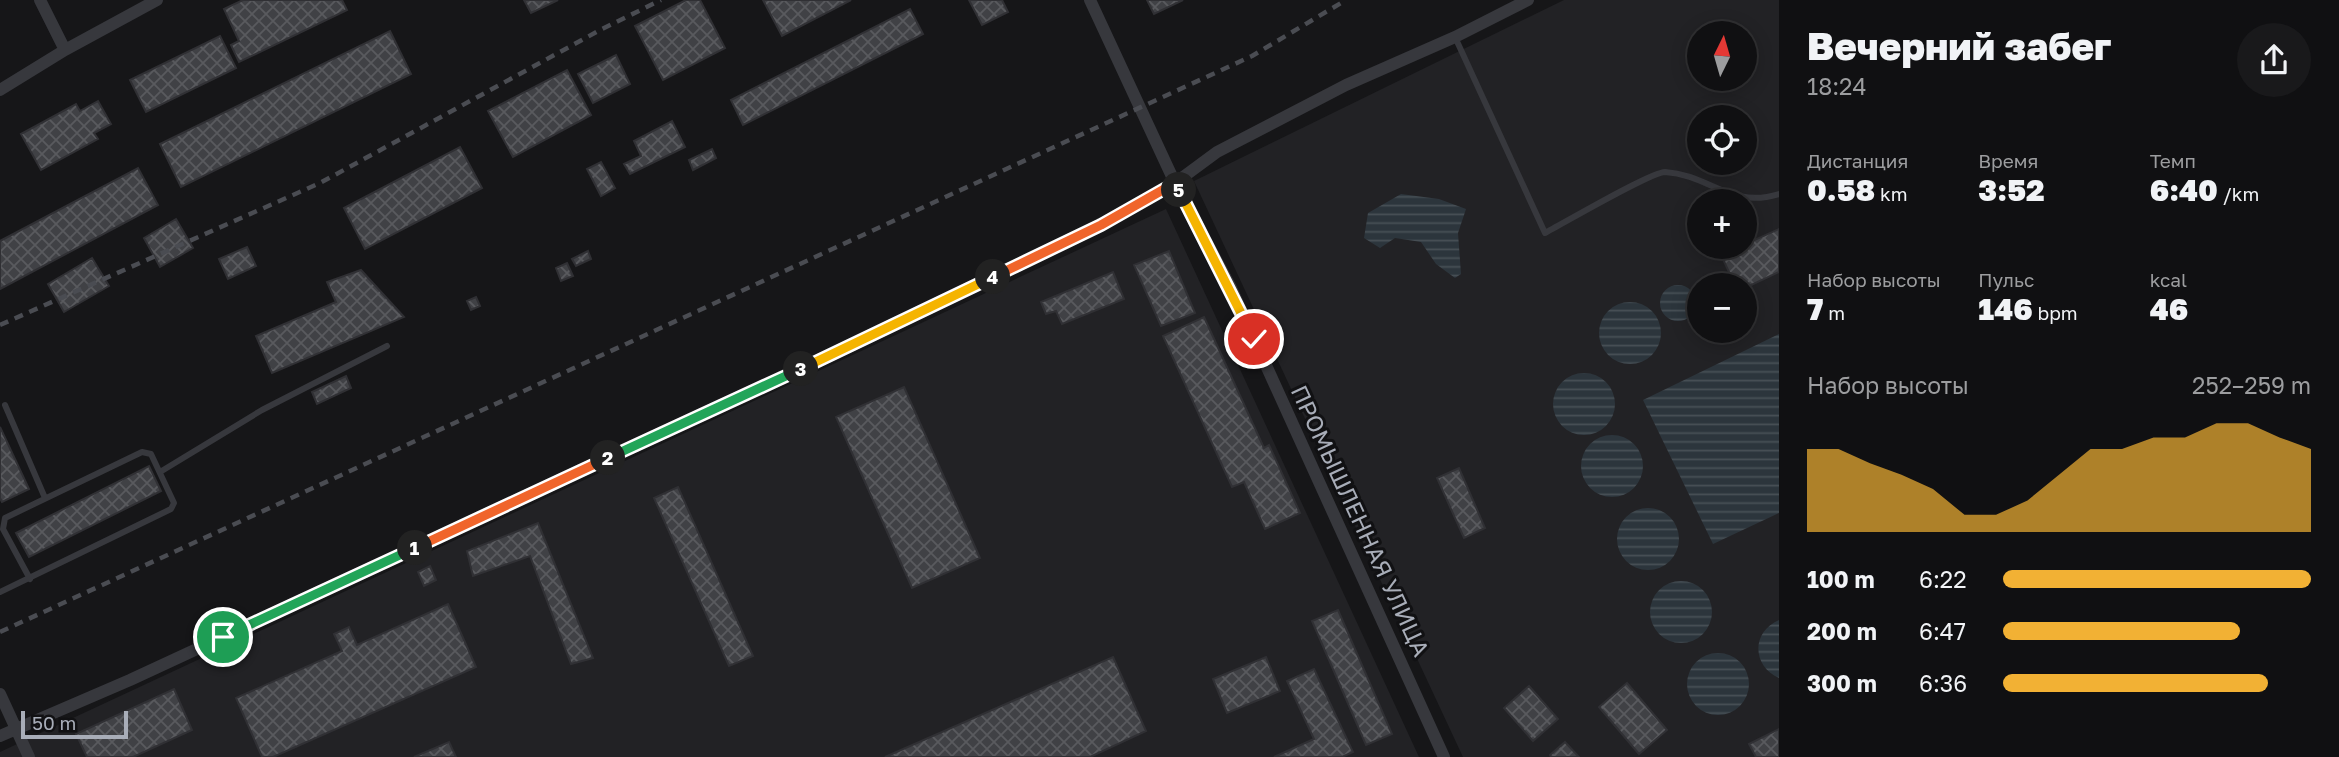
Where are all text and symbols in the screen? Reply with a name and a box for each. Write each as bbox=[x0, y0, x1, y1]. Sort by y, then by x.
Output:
north arrow bbox=[1687, 21, 1757, 91]
map controls bbox=[1687, 21, 1757, 343]
text: Вечерний забег bbox=[1807, 23, 2112, 68]
button: share bbox=[2237, 23, 2311, 97]
text: 18:24 bbox=[1807, 72, 1866, 100]
button: locate bbox=[1687, 105, 1757, 175]
text: Дистанция bbox=[1807, 149, 1908, 172]
text: Время bbox=[1978, 149, 2038, 172]
text: Темп bbox=[2150, 149, 2196, 172]
pin: 5 bbox=[1162, 172, 1196, 208]
text: 0.58 bbox=[1807, 172, 1875, 208]
text: 3:52 bbox=[1978, 172, 2045, 208]
text: 6:40 bbox=[2150, 172, 2218, 208]
text: 5 bbox=[1173, 178, 1184, 201]
text: km bbox=[1875, 182, 1908, 205]
text: /km bbox=[2218, 182, 2259, 205]
button: + bbox=[1687, 189, 1757, 259]
pin: 4 bbox=[976, 260, 1010, 294]
text: 4 bbox=[987, 265, 998, 288]
text: Набор высоты bbox=[1807, 268, 1941, 291]
text: Пульс bbox=[1978, 268, 2034, 291]
text: kcal bbox=[2150, 268, 2187, 291]
button: − bbox=[1687, 273, 1757, 343]
text: 7 bbox=[1807, 291, 1823, 327]
text: 146 bbox=[1978, 291, 2033, 327]
text: 46 bbox=[2150, 291, 2188, 327]
text: m bbox=[1823, 301, 1845, 324]
text: bpm bbox=[2033, 301, 2078, 324]
pin bbox=[1224, 309, 1284, 369]
icon: check bbox=[1235, 320, 1273, 358]
pin: 3 bbox=[784, 352, 818, 386]
text: 3 bbox=[795, 357, 806, 380]
text: Набор высоты bbox=[1807, 371, 1969, 399]
text: 252–259 m bbox=[2192, 371, 2311, 399]
street label: ПРОМЫШЛЕННАЯ УЛИЦА bbox=[1286, 381, 1436, 661]
pin: 2 bbox=[590, 440, 626, 476]
text: 2 bbox=[602, 446, 613, 469]
pin: 1 bbox=[398, 530, 432, 566]
text: 1 bbox=[410, 536, 419, 559]
text: 100 m bbox=[1807, 565, 1875, 593]
text: 6:22 bbox=[1919, 565, 1967, 593]
pin bbox=[193, 607, 253, 667]
text: 200 m bbox=[1807, 617, 1877, 645]
text: 6:47 bbox=[1919, 617, 1966, 645]
icon: arrive bbox=[204, 618, 242, 656]
text: 300 m bbox=[1807, 669, 1877, 697]
text: 6:36 bbox=[1919, 669, 1967, 697]
scale bar bbox=[21, 708, 128, 740]
text: 50 m bbox=[32, 711, 76, 734]

